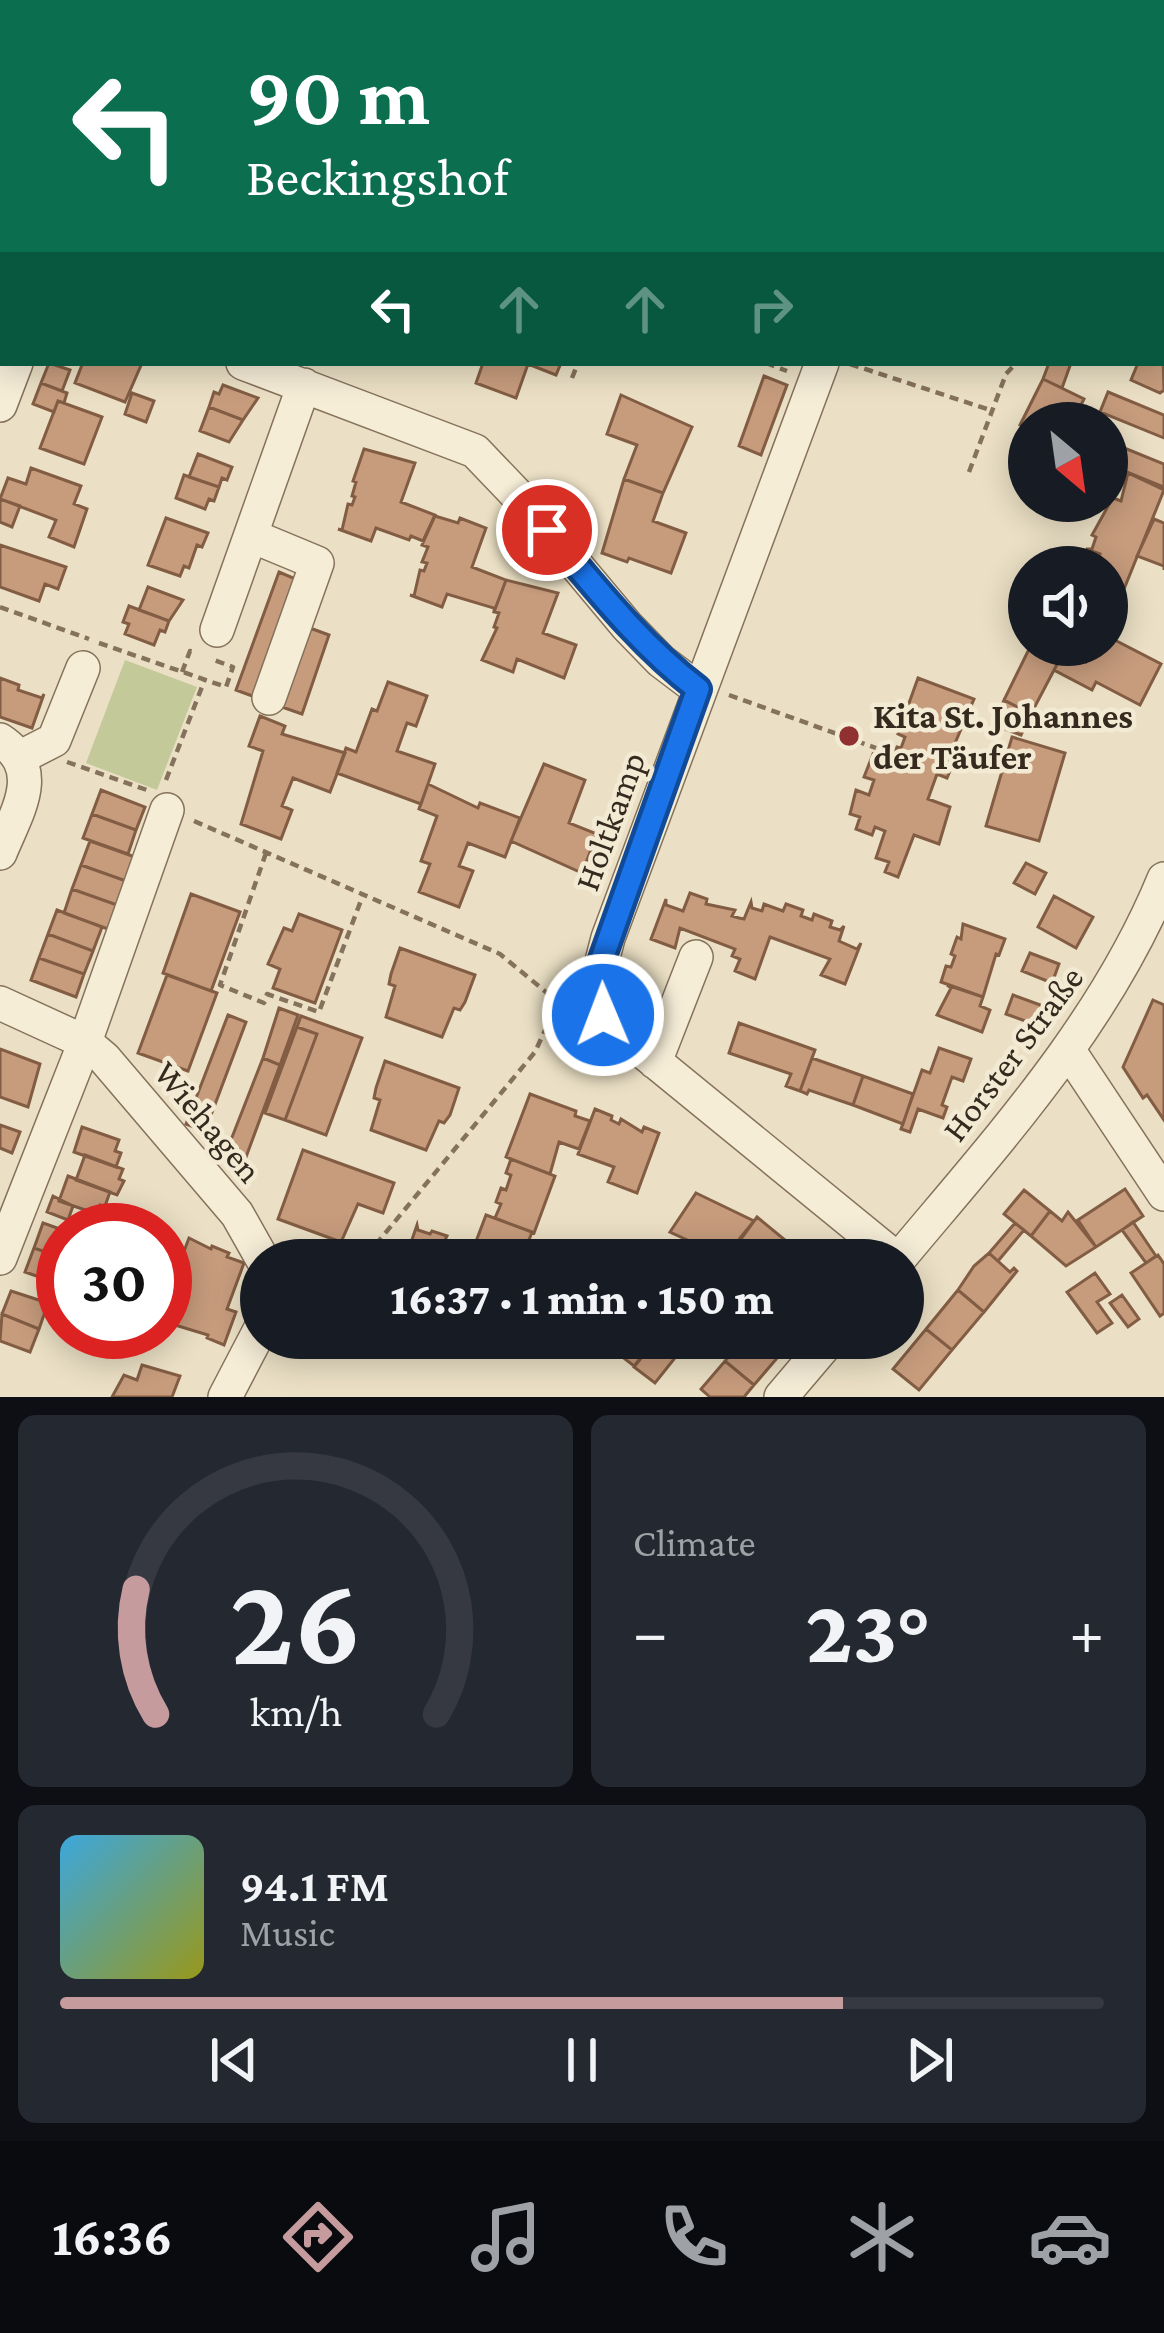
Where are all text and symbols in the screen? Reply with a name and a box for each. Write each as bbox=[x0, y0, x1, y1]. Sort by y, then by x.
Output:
icon: left bbox=[48, 48, 204, 204]
text: 90 m bbox=[246, 49, 430, 142]
text: Beckingshof bbox=[246, 147, 509, 207]
icon: left bbox=[360, 276, 426, 342]
icon: ahead bbox=[486, 276, 552, 342]
icon: ahead bbox=[612, 276, 678, 342]
icon: right bbox=[738, 276, 804, 342]
north arrow bbox=[1008, 402, 1128, 522]
map controls bbox=[1008, 402, 1128, 666]
pin bbox=[496, 479, 598, 581]
icon: arrive bbox=[514, 497, 580, 563]
button: sound bbox=[1008, 546, 1128, 666]
place label: Kita St. Johannes der Täufer bbox=[873, 696, 1133, 777]
marker: Kita St. Johannes der Täufer bbox=[836, 723, 862, 749]
street label: Holtkamp bbox=[566, 747, 653, 896]
position arrow bbox=[540, 952, 666, 1078]
street label: Horster Straße bbox=[934, 958, 1092, 1149]
street label: Wiehagen bbox=[146, 1053, 271, 1190]
speed limit sign: 30 bbox=[36, 1203, 192, 1359]
text: 16:37 · 1 min · 150 m bbox=[390, 1274, 774, 1324]
text: Climate bbox=[633, 1521, 756, 1564]
text: 26 bbox=[230, 1551, 361, 1690]
text: 23° bbox=[806, 1581, 931, 1681]
text: − bbox=[633, 1595, 668, 1668]
text: + bbox=[1069, 1595, 1104, 1668]
text: km/h bbox=[249, 1688, 342, 1735]
text: 94.1 FM bbox=[240, 1861, 389, 1911]
text: Music bbox=[240, 1911, 335, 1954]
icon: previous bbox=[201, 2027, 267, 2093]
icon: pause bbox=[549, 2027, 615, 2093]
icon: next bbox=[897, 2027, 963, 2093]
icon: directions bbox=[276, 2195, 360, 2279]
icon: music bbox=[464, 2195, 548, 2279]
icon: phone bbox=[652, 2195, 736, 2279]
icon: climate bbox=[840, 2195, 924, 2279]
icon: car bbox=[1028, 2195, 1112, 2279]
text: 16:36 bbox=[52, 2207, 173, 2267]

